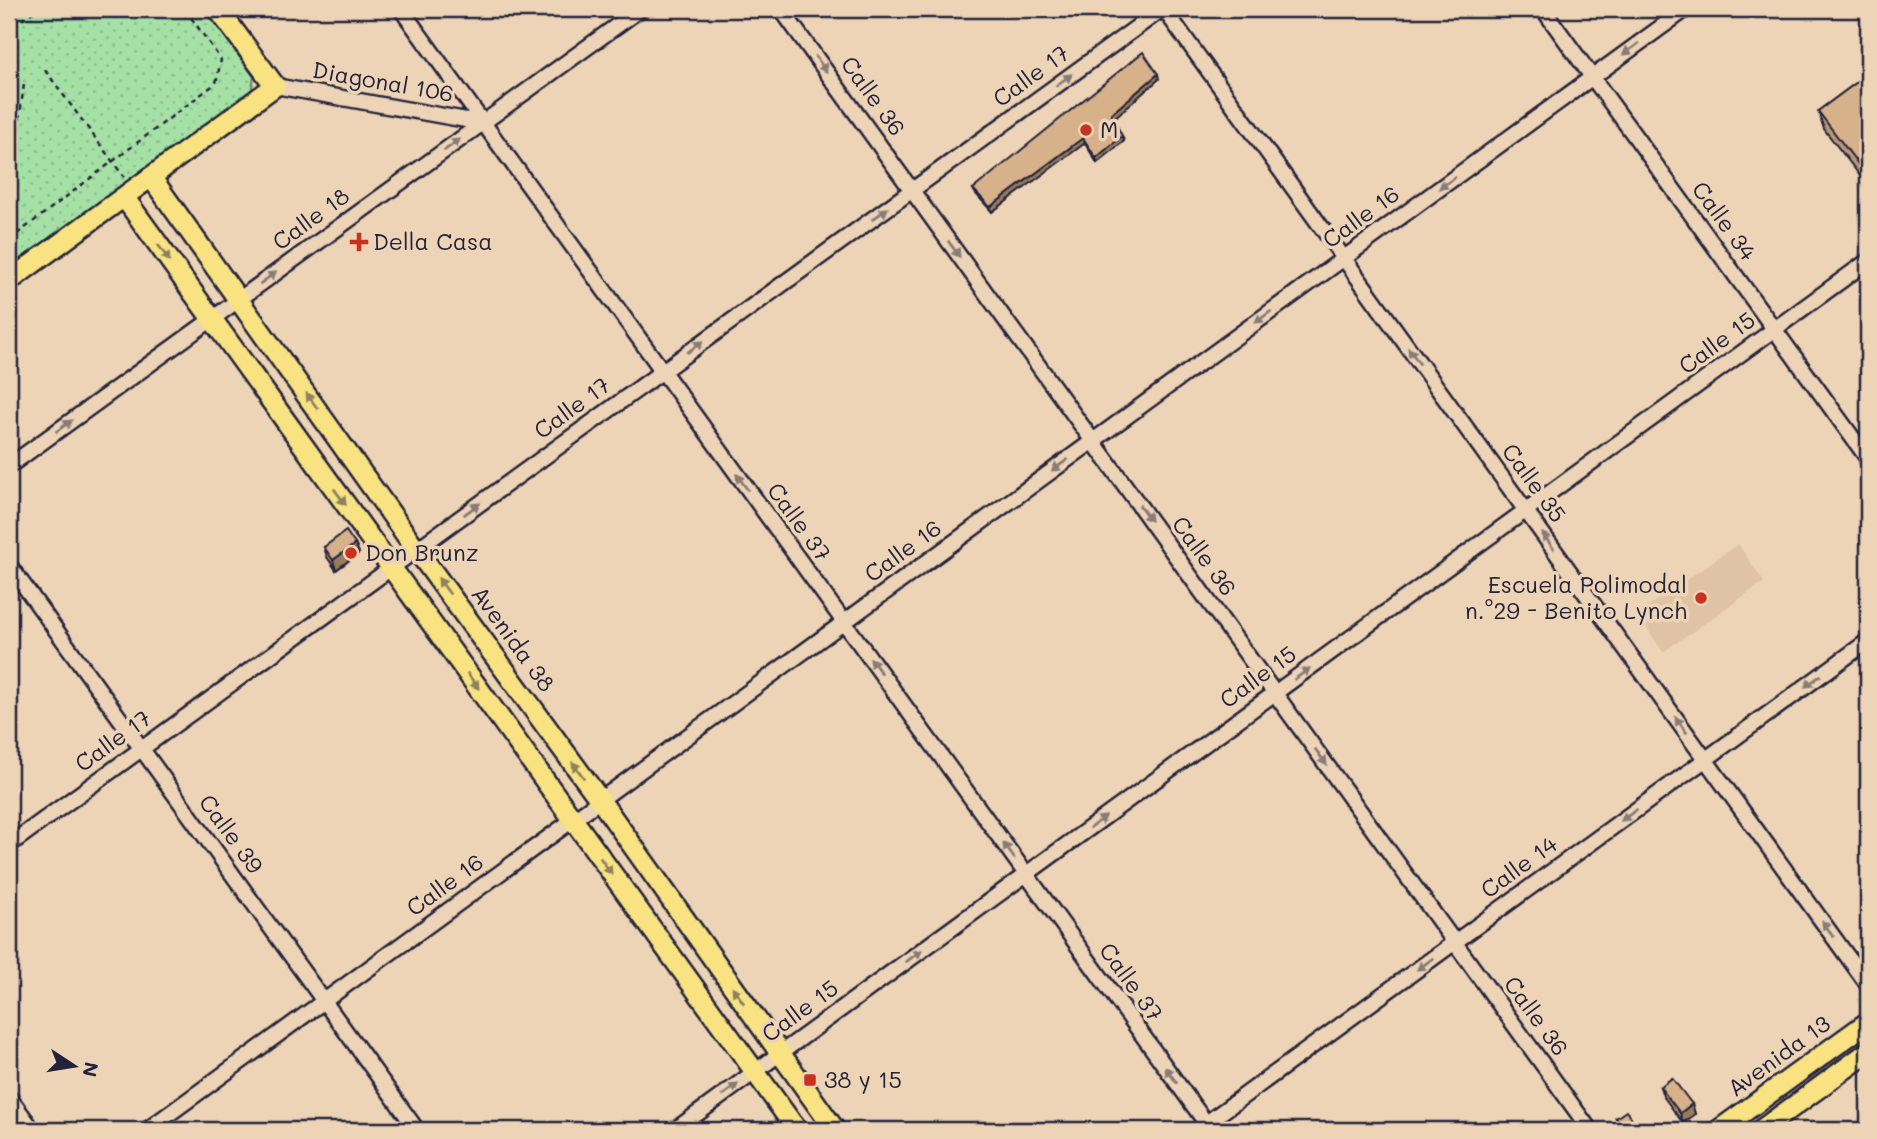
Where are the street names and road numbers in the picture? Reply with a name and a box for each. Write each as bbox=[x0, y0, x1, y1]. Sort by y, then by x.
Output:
street label: Calle 17 bbox=[986, 37, 1074, 113]
street label: Calle 36 bbox=[835, 50, 913, 141]
street label: Diagonal 106 bbox=[310, 54, 456, 108]
street label: Calle 34 bbox=[1686, 175, 1764, 266]
street label: Calle 16 bbox=[1316, 178, 1405, 254]
street label: Calle 18 bbox=[266, 180, 355, 256]
street label: Calle 15 bbox=[1672, 304, 1761, 380]
street label: Calle 17 bbox=[527, 369, 615, 445]
street label: Calle 35 bbox=[1496, 437, 1574, 528]
street label: Calle 37 bbox=[761, 476, 838, 567]
street label: Calle 36 bbox=[1166, 510, 1244, 601]
street label: Calle 16 bbox=[858, 512, 947, 588]
street label: Avenida 38 bbox=[465, 580, 562, 697]
street label: Calle 15 bbox=[1213, 638, 1302, 714]
street label: Calle 17 bbox=[68, 702, 156, 778]
street label: Calle 39 bbox=[193, 788, 271, 879]
street label: Calle 14 bbox=[1474, 828, 1563, 904]
street label: Calle 16 bbox=[400, 846, 489, 922]
street label: Calle 37 bbox=[1093, 936, 1170, 1027]
street label: Calle 36 bbox=[1498, 970, 1576, 1061]
street label: Calle 15 bbox=[755, 972, 844, 1048]
street label: Avenida 13 bbox=[1721, 1008, 1836, 1103]

